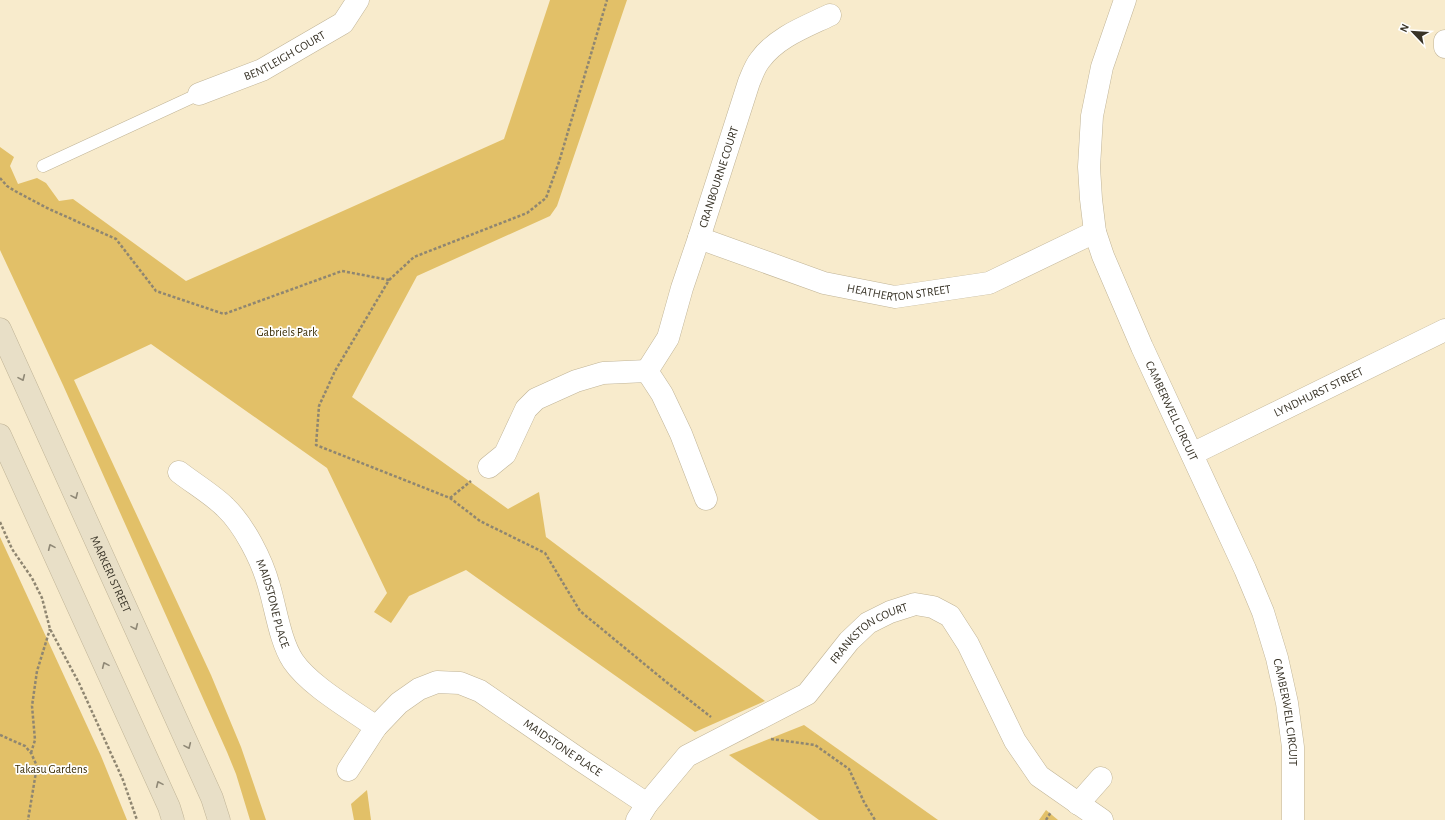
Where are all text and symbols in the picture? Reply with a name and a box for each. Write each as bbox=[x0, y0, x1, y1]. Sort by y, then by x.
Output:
north arrow bbox=[1393, 12, 1433, 52]
text: N bbox=[1398, 22, 1411, 34]
street label: BENTLEIGH COURT bbox=[242, 29, 327, 82]
street label: CRANBOURNE COURT bbox=[697, 125, 740, 229]
street label: HEATHERTON STREET bbox=[846, 282, 952, 303]
park label: Gabriels Park bbox=[256, 326, 318, 338]
street label: CAMBERWELL CIRCUIT bbox=[1143, 359, 1200, 463]
street label: LYNDHURST STREET bbox=[1272, 365, 1365, 419]
one-way arrow bbox=[17, 373, 25, 381]
one-way arrow bbox=[70, 492, 78, 499]
street label: MARKERI STREET bbox=[88, 534, 133, 614]
one-way arrow bbox=[48, 544, 56, 552]
street label: MAIDSTONE PLACE bbox=[254, 557, 292, 650]
street label: FRANKSTON COURT bbox=[828, 601, 909, 666]
one-way arrow bbox=[130, 623, 138, 631]
street label: CAMBERWELL CIRCUIT bbox=[1271, 657, 1299, 766]
one-way arrow bbox=[102, 662, 110, 670]
street label: MAIDSTONE PLACE bbox=[521, 717, 604, 778]
one-way arrow bbox=[184, 742, 192, 749]
park label: Takasu Gardens bbox=[15, 763, 87, 775]
one-way arrow bbox=[156, 780, 164, 788]

